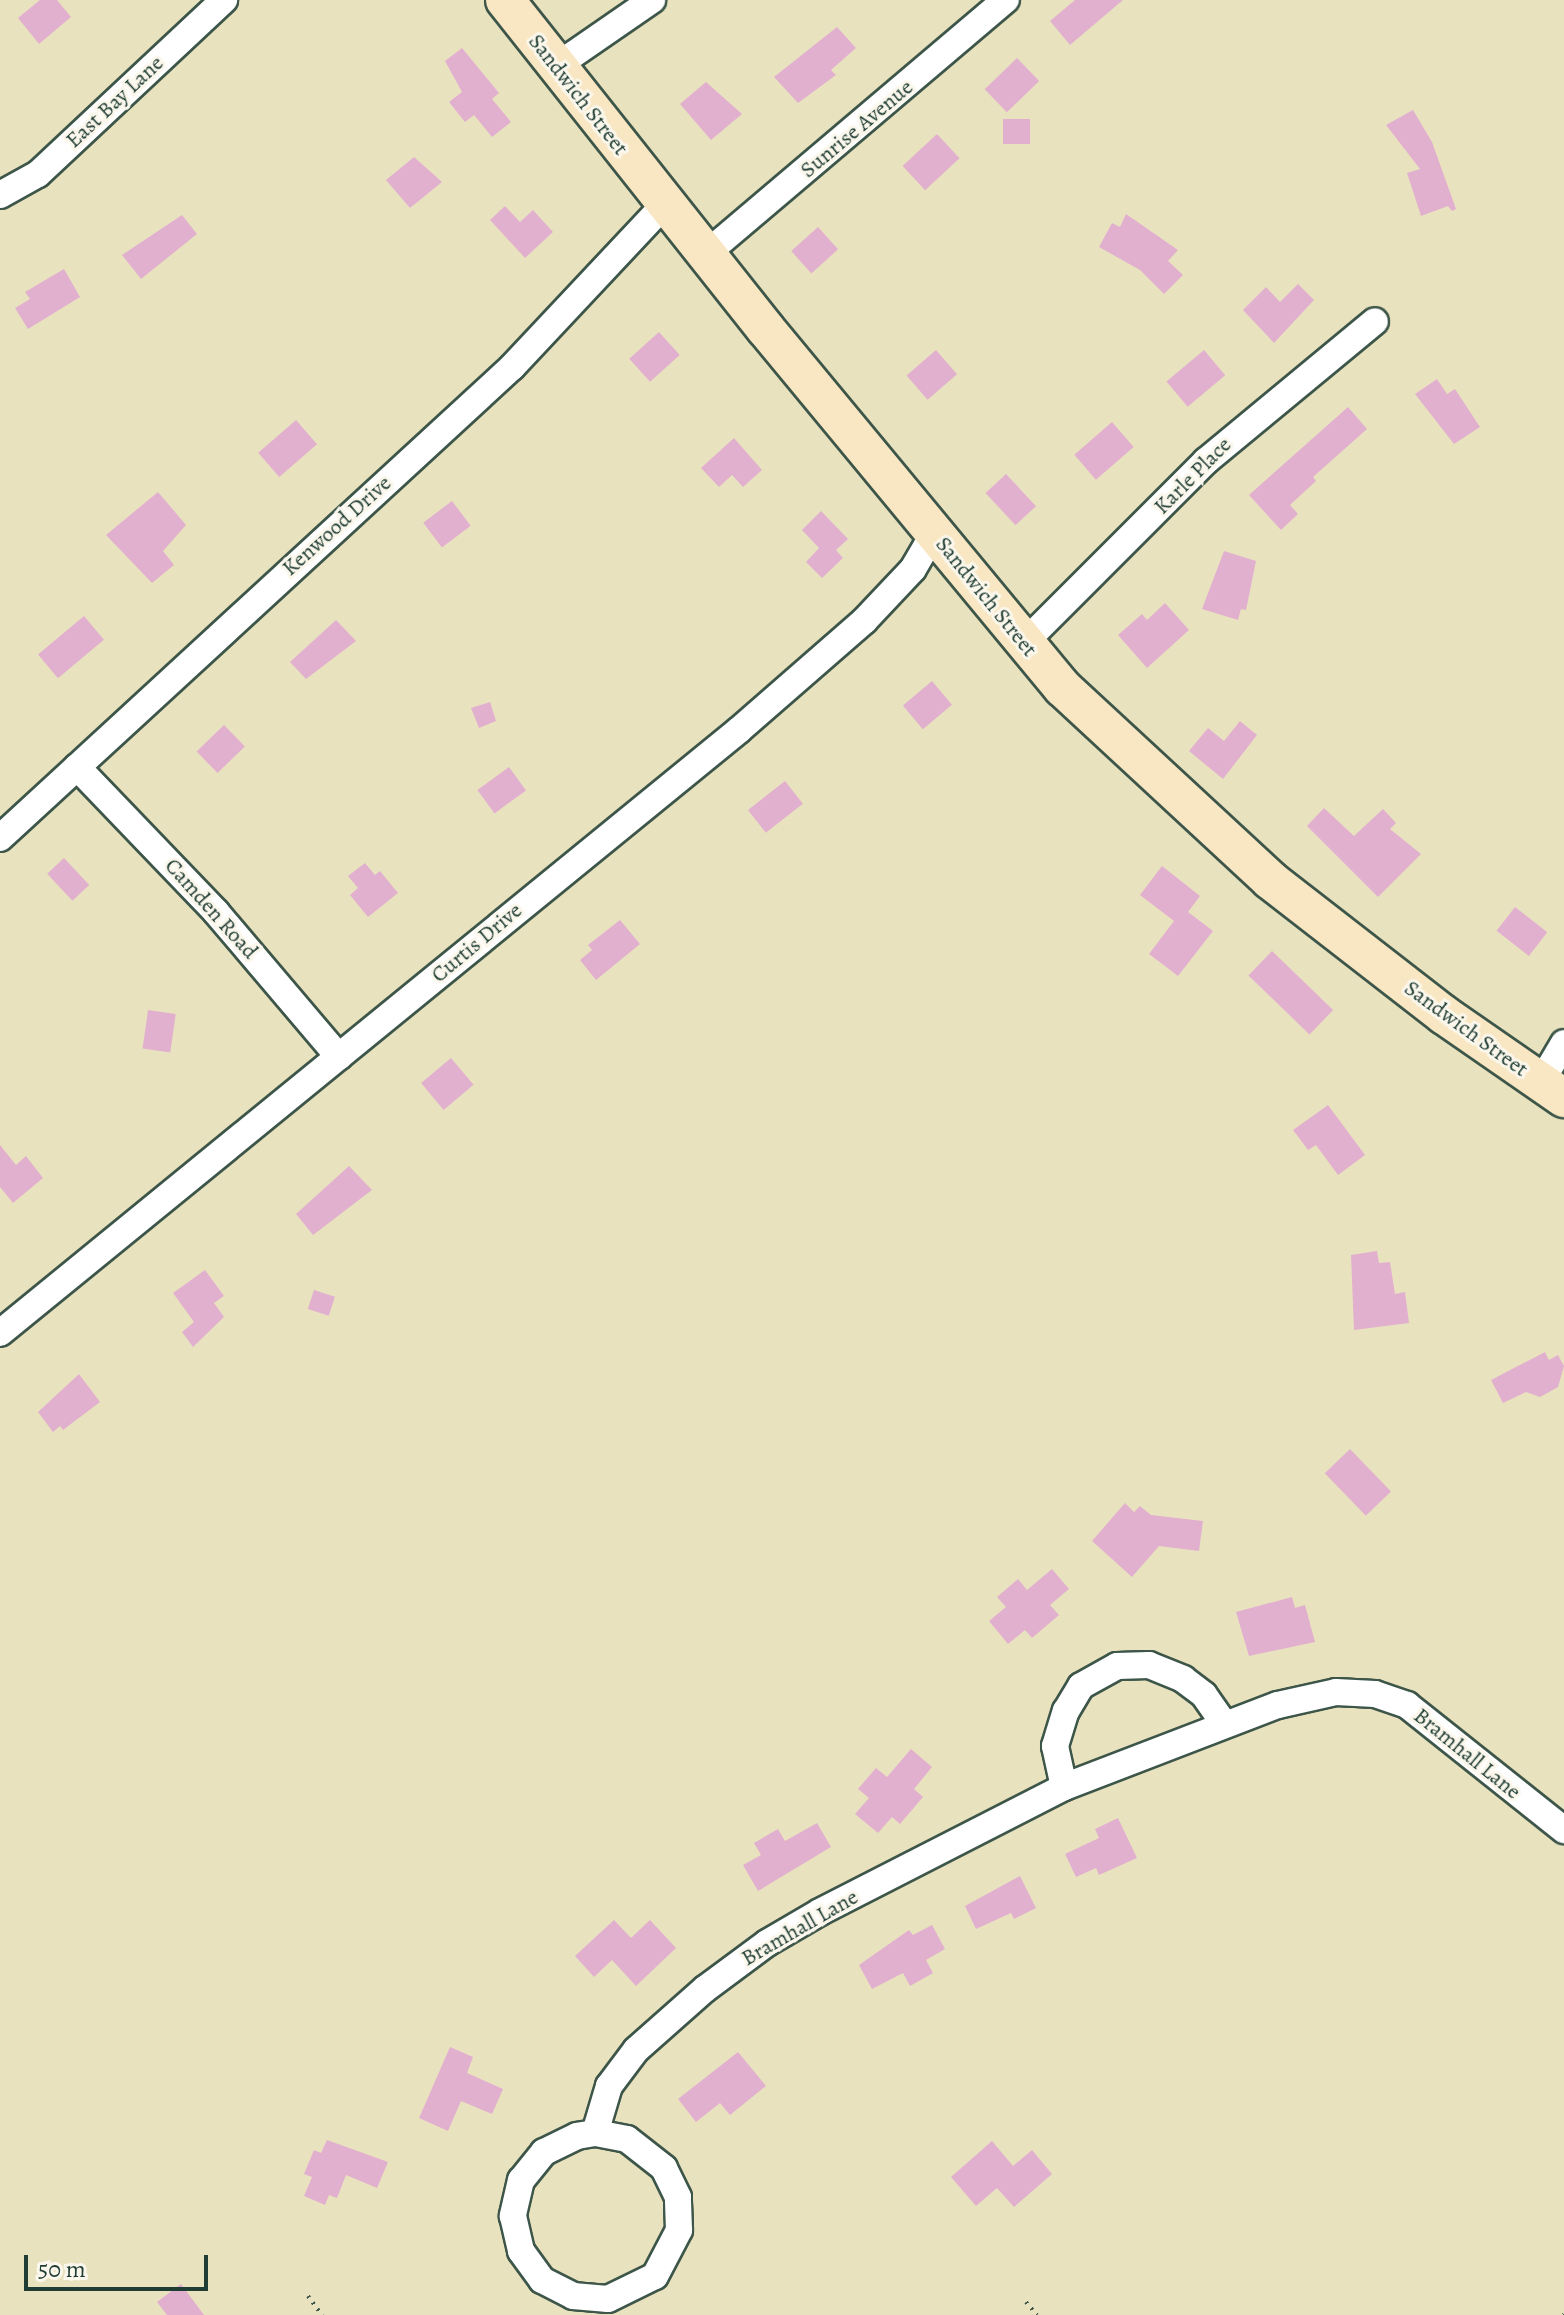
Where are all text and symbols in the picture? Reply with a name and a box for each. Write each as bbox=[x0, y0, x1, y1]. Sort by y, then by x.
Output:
street label: Sandwich Street bbox=[522, 29, 634, 161]
street label: East Bay Lane bbox=[61, 50, 169, 154]
street label: Sunrise Avenue bbox=[795, 74, 919, 184]
street label: Karle Place bbox=[1149, 432, 1237, 520]
street label: Kenwood Drive bbox=[277, 470, 397, 582]
street label: Sandwich Street bbox=[930, 532, 1042, 662]
street label: Camden Road bbox=[159, 853, 263, 965]
street label: Curtis Drive bbox=[426, 897, 528, 989]
street label: Sandwich Street bbox=[1399, 975, 1533, 1083]
street label: Bramhall Lane bbox=[1408, 1703, 1526, 1805]
street label: Bramhall Lane bbox=[737, 1884, 863, 1972]
scale bar bbox=[28, 2239, 212, 2289]
text: 50 m bbox=[38, 2253, 86, 2285]

